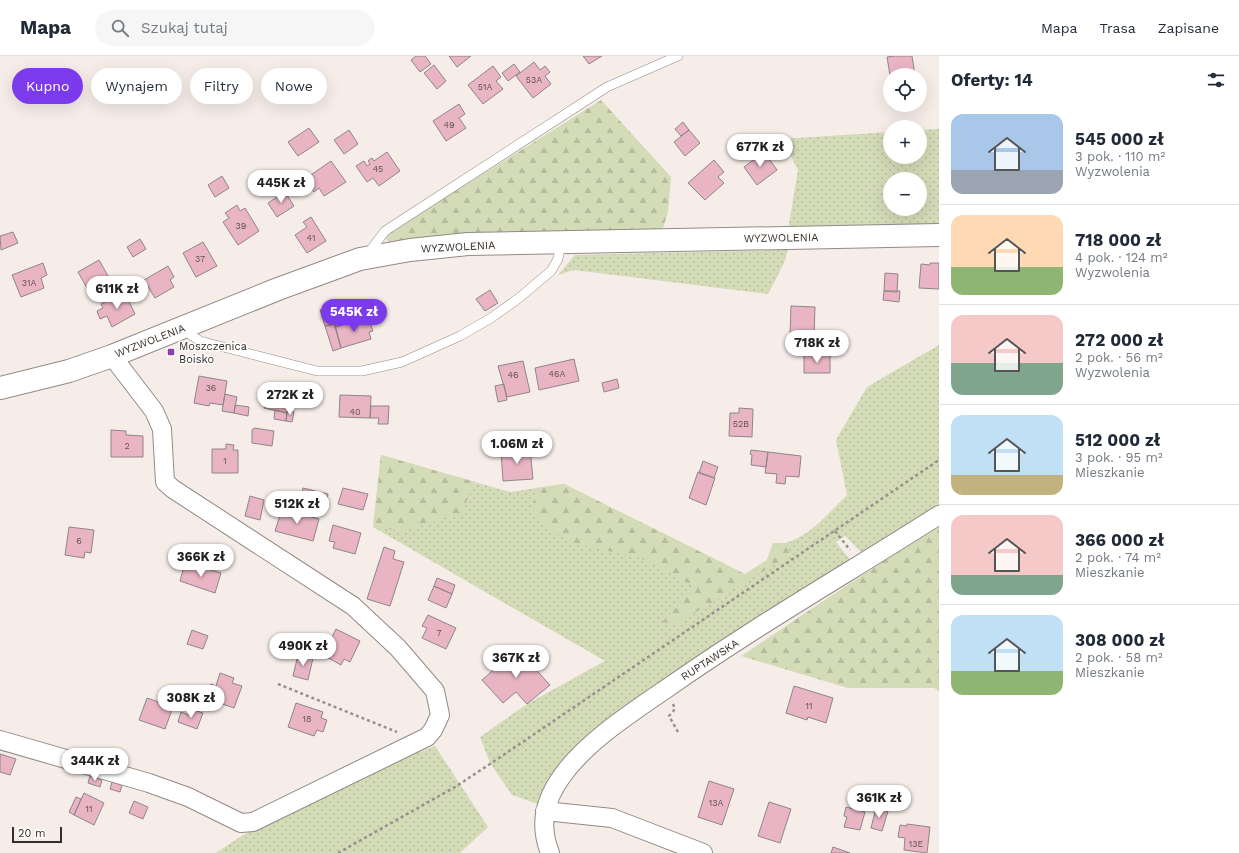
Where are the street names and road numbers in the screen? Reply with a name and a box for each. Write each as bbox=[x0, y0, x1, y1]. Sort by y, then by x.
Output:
street label: WYZWOLENIA bbox=[744, 231, 818, 245]
street label: WYZWOLENIA bbox=[420, 239, 496, 255]
street label: WYZWOLENIA bbox=[113, 322, 187, 360]
street label: RUPTAWSKA bbox=[679, 636, 741, 684]

